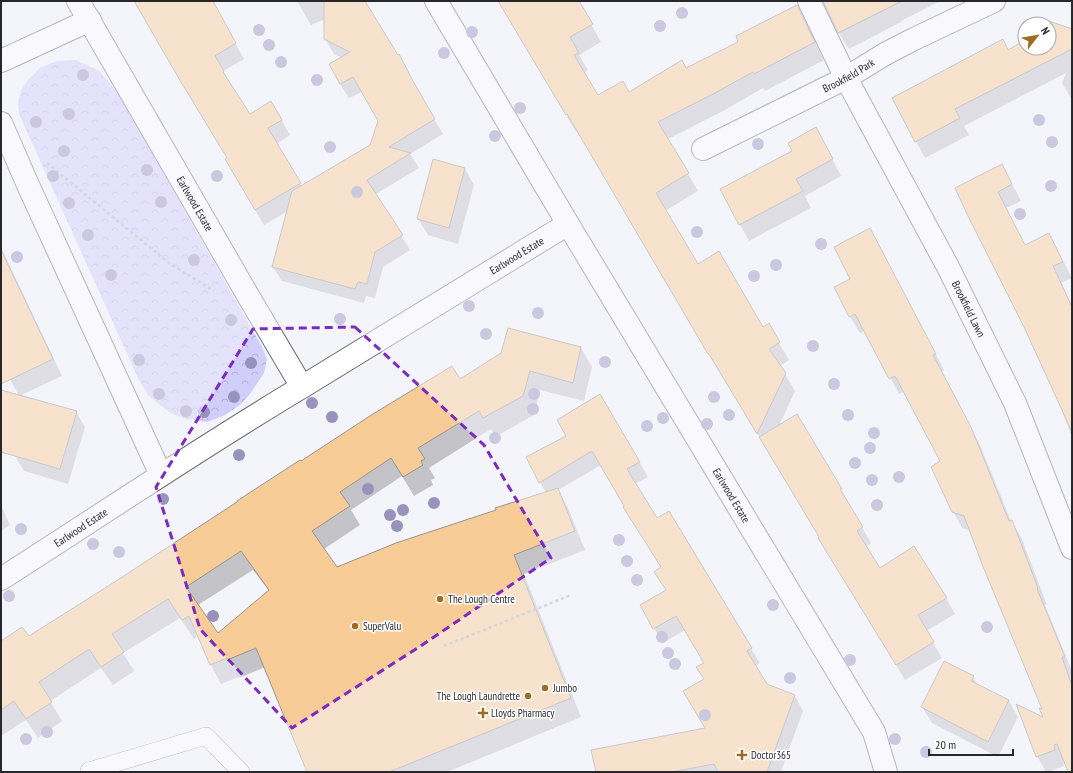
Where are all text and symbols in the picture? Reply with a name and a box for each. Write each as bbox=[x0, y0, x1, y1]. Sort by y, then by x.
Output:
north arrow bbox=[1017, 16, 1057, 56]
text: N bbox=[1038, 25, 1053, 37]
street label: Brookfield Park bbox=[820, 55, 878, 96]
street label: Earlwood Estate bbox=[174, 174, 217, 234]
street label: Earlwood Estate bbox=[487, 233, 547, 277]
street label: Brookfield Lawn bbox=[949, 278, 989, 340]
street label: Earlwood Estate bbox=[710, 466, 754, 526]
street label: Earlwood Estate bbox=[51, 505, 111, 550]
place label: The Lough Centre bbox=[448, 592, 515, 606]
marker: The Lough Centre bbox=[435, 594, 445, 604]
place label: SuperValu bbox=[363, 619, 401, 633]
marker: SuperValu bbox=[350, 621, 360, 631]
place label: Jumbo bbox=[552, 681, 577, 695]
marker: Jumbo bbox=[540, 683, 550, 693]
place label: The Lough Laundrette bbox=[437, 689, 520, 703]
marker: The Lough Laundrette bbox=[523, 691, 533, 701]
place label: Lloyds Pharmacy bbox=[491, 706, 555, 720]
marker: Lloyds Pharmacy bbox=[478, 708, 488, 718]
scale bar bbox=[929, 731, 1013, 757]
text: 20 m bbox=[935, 737, 956, 752]
place label: Doctor365 bbox=[751, 748, 791, 762]
marker: Doctor365 bbox=[736, 749, 748, 761]

